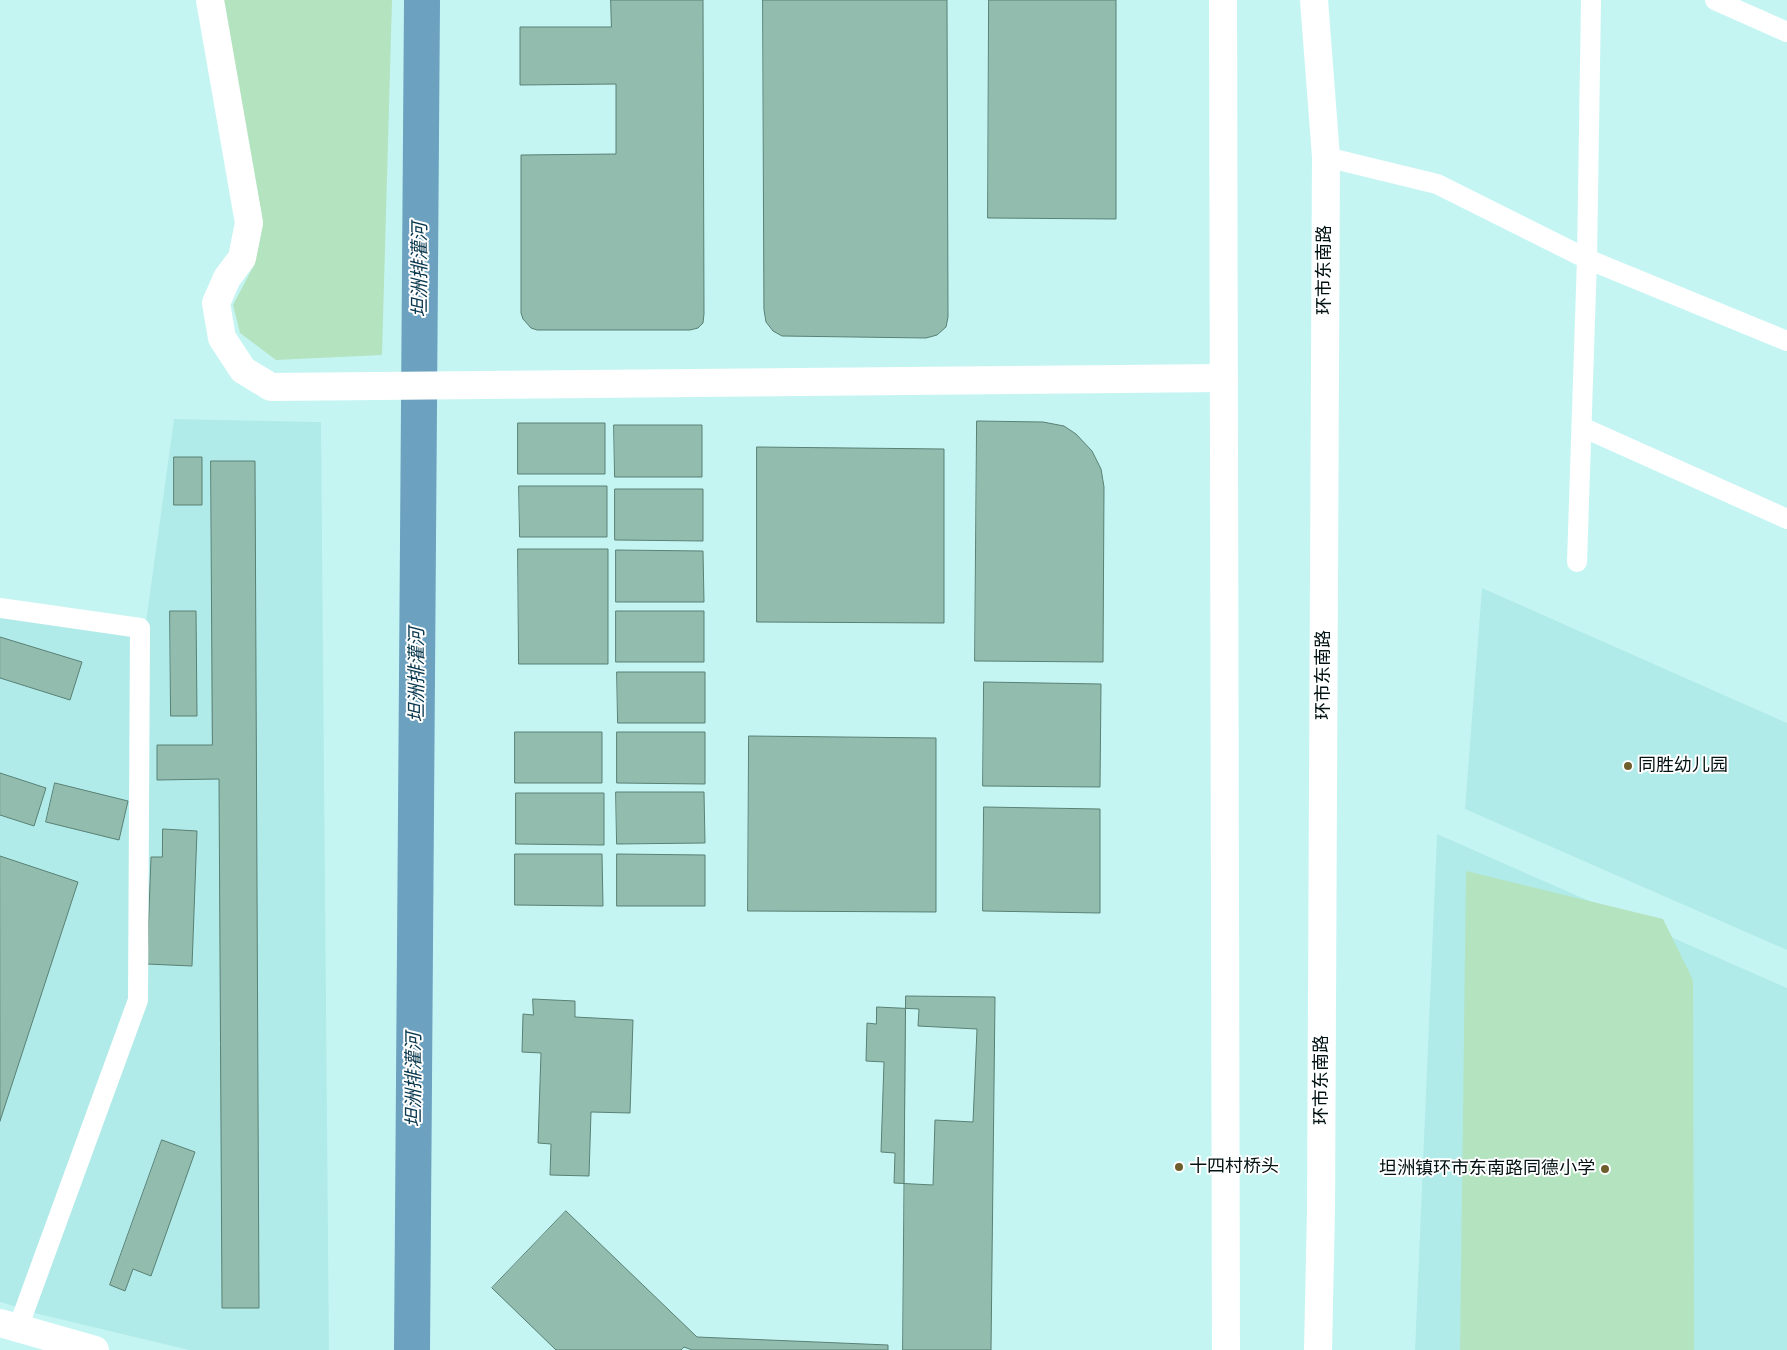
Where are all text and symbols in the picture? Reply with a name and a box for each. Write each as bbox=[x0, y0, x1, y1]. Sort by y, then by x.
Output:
water label: 坦洲排灌河 bbox=[409, 223, 431, 317]
street label: 环市东南路 bbox=[1314, 225, 1336, 315]
water label: 坦洲排灌河 bbox=[406, 628, 428, 722]
street label: 环市东南路 bbox=[1313, 630, 1335, 720]
place label: 同胜幼儿园 bbox=[1638, 755, 1728, 777]
marker: 同胜幼儿园 bbox=[1622, 760, 1634, 772]
water label: 坦洲排灌河 bbox=[403, 1033, 425, 1127]
street label: 环市东南路 bbox=[1311, 1035, 1333, 1125]
place label: 十四村桥头 bbox=[1189, 1156, 1279, 1178]
place label: 坦洲镇环市东南路同德小学 bbox=[1379, 1158, 1595, 1180]
marker: 十四村桥头 bbox=[1173, 1161, 1185, 1173]
marker: 坦洲镇环市东南路同德小学 bbox=[1599, 1163, 1611, 1175]

